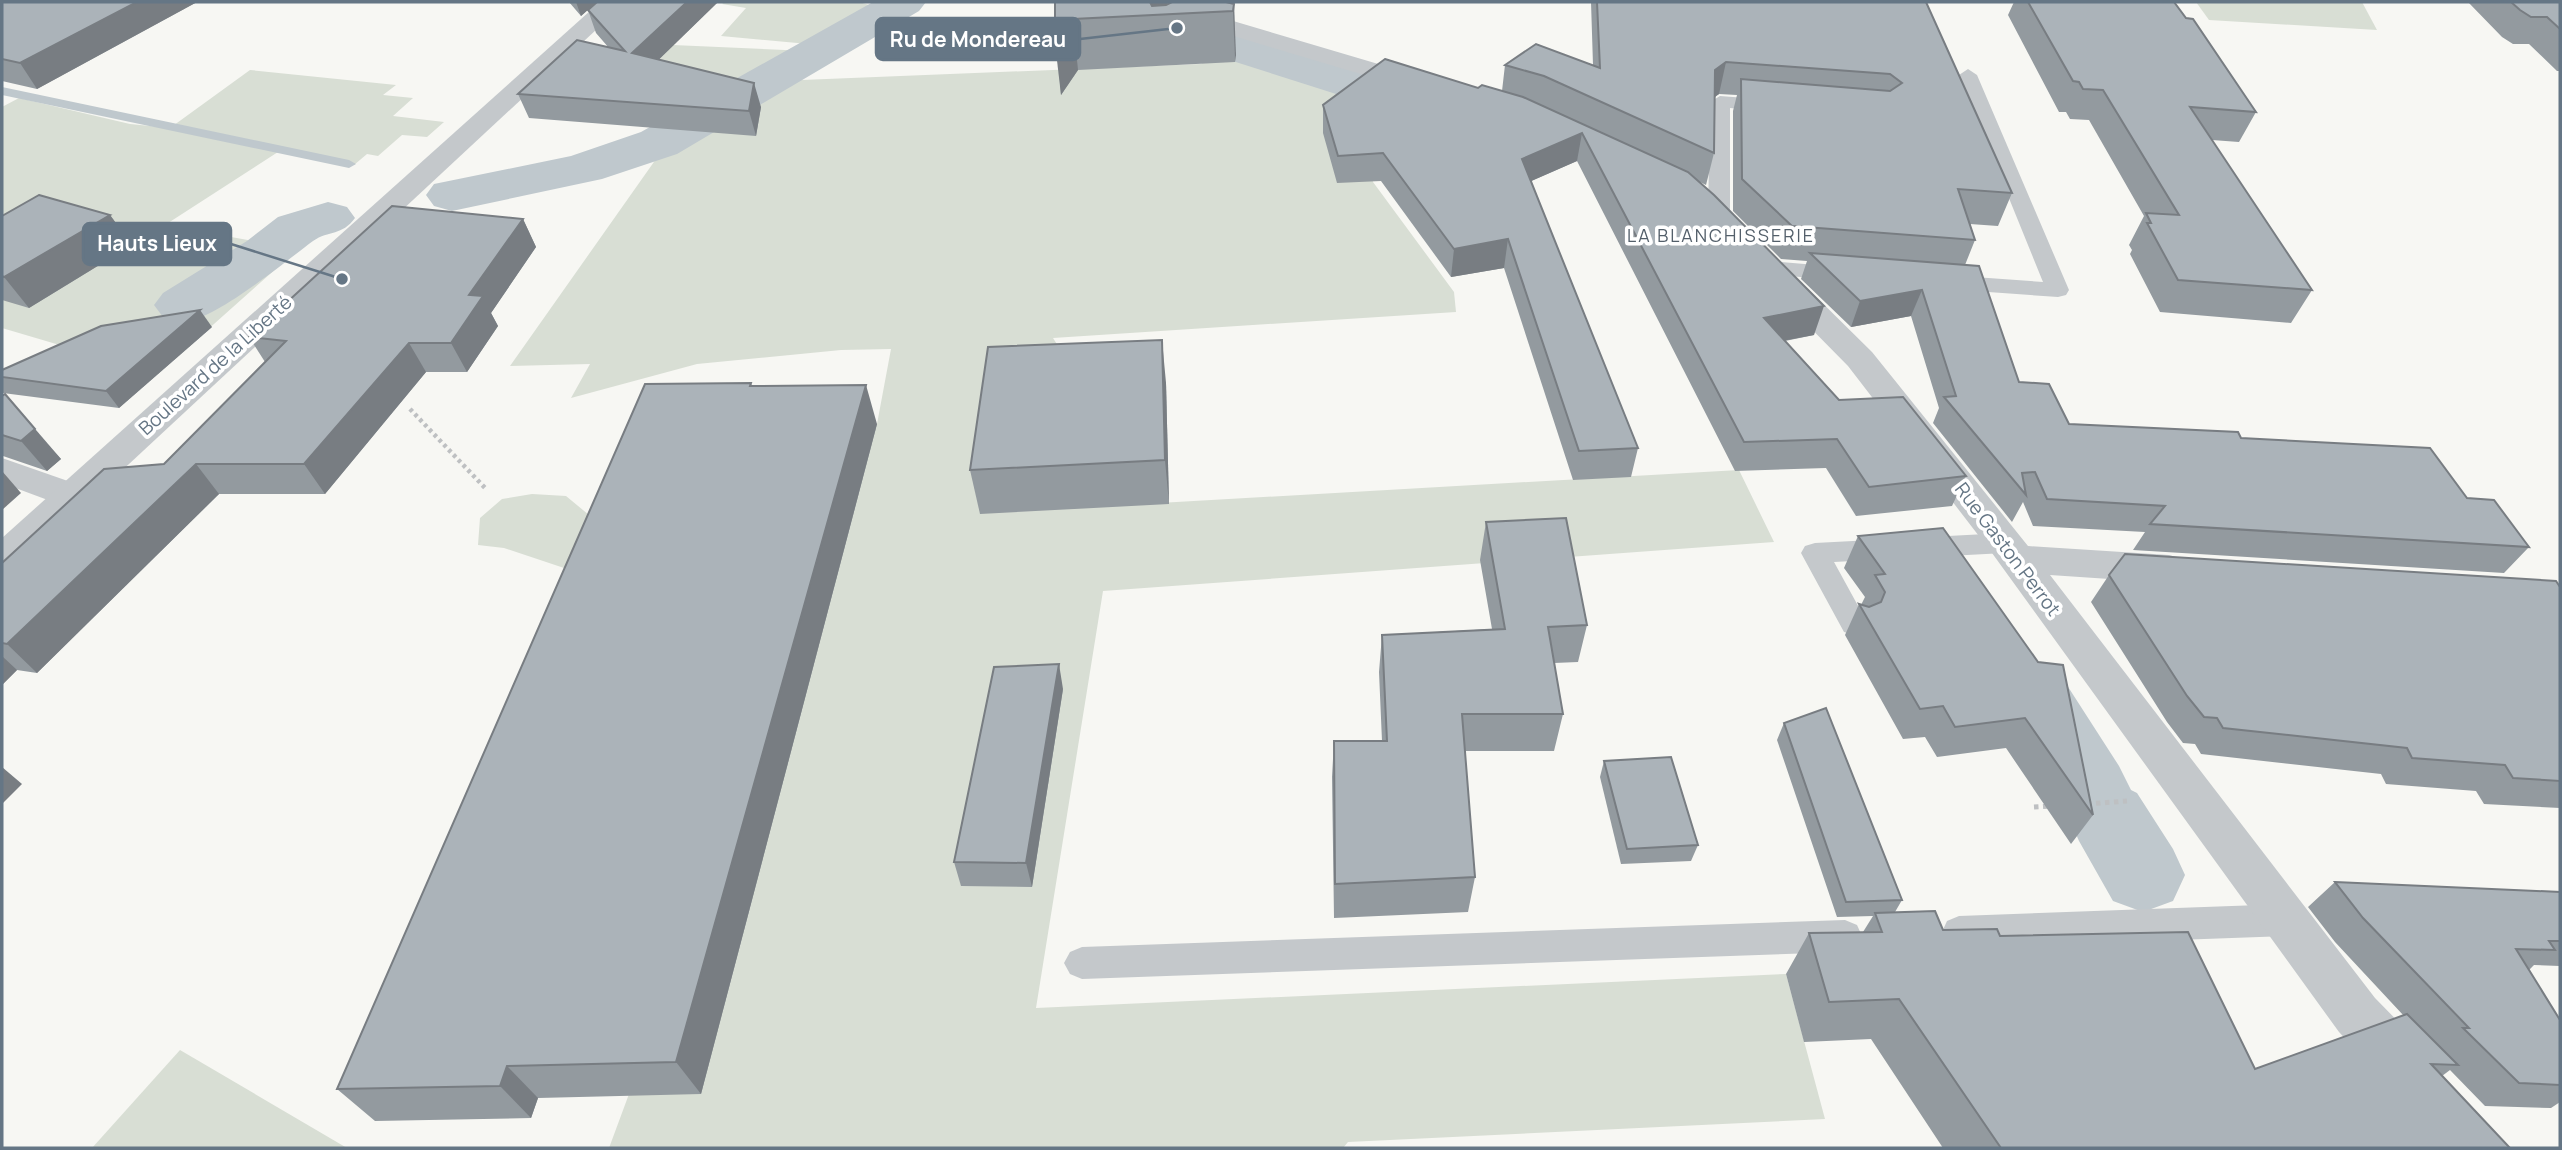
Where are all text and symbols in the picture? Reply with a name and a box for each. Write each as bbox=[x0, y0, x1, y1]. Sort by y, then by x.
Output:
callout: Ru de Mondereau bbox=[876, 18, 1080, 60]
text: Ru de Mondereau bbox=[890, 25, 1066, 53]
callout: Hauts Lieux bbox=[83, 223, 231, 265]
district label: LA BLANCHISSERIE bbox=[1627, 223, 1815, 247]
text: Hauts Lieux bbox=[97, 229, 217, 257]
street label: Boulevard de la Liberté bbox=[133, 289, 297, 441]
street label: Rue Gaston Perrot bbox=[1949, 477, 2067, 621]

